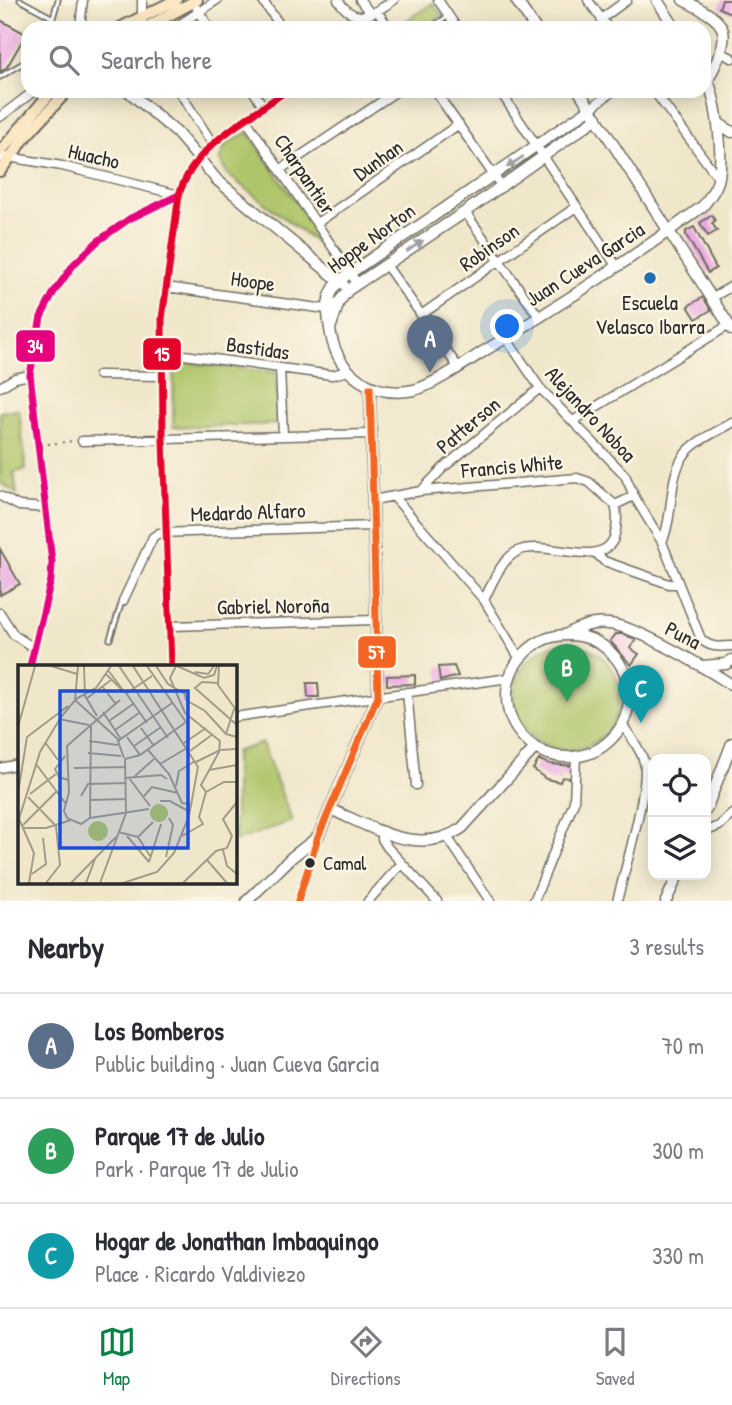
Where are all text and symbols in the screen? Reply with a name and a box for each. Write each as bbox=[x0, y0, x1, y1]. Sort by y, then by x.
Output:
search box bbox=[21, 21, 711, 98]
icon: search bbox=[45, 41, 83, 79]
text: Search here bbox=[101, 42, 212, 77]
street label: Charpantier bbox=[267, 128, 343, 220]
street label: Dunhan bbox=[347, 133, 409, 187]
street label: Huacho bbox=[65, 136, 123, 176]
one-way arrow bbox=[506, 155, 524, 169]
street label: Hoppe Norton bbox=[321, 196, 421, 280]
street label: Juan Cueva Garcia bbox=[520, 215, 650, 313]
street label: Robinson bbox=[453, 216, 525, 278]
one-way arrow bbox=[405, 240, 424, 253]
street label: Hoope bbox=[229, 264, 277, 298]
marker: Escuela Velasco Ibarra bbox=[642, 270, 658, 286]
place label: Escuela Velasco Ibarra bbox=[595, 288, 705, 341]
your location bbox=[490, 309, 524, 343]
pin: A bbox=[407, 315, 453, 373]
line badge: 34 bbox=[15, 329, 56, 363]
street label: Bastidas bbox=[225, 329, 291, 367]
text: 34 bbox=[27, 333, 43, 359]
line badge: 15 bbox=[142, 337, 182, 371]
text: 15 bbox=[155, 341, 170, 367]
street label: Alejandro Noboa bbox=[539, 360, 643, 468]
street label: Patterson bbox=[430, 390, 506, 460]
street label: Francis White bbox=[459, 447, 564, 485]
street label: Medardo Alfaro bbox=[190, 496, 306, 528]
street label: Gabriel Noroña bbox=[217, 591, 329, 621]
street label: Puna bbox=[660, 614, 706, 656]
line badge: 57 bbox=[357, 635, 397, 669]
text: 57 bbox=[368, 639, 386, 665]
pin: B bbox=[544, 644, 590, 702]
inset map bbox=[18, 665, 236, 884]
pin: C bbox=[618, 665, 664, 723]
map controls bbox=[648, 754, 711, 880]
button: locate bbox=[648, 754, 711, 817]
button: layers bbox=[648, 817, 711, 880]
place label: Camal bbox=[323, 850, 367, 876]
marker: Camal bbox=[303, 856, 317, 870]
text: Nearby bbox=[28, 927, 104, 967]
text: 3 results bbox=[629, 931, 704, 962]
text: Los Bomberos bbox=[95, 1013, 224, 1048]
text: A bbox=[45, 1030, 57, 1061]
text: 70 m bbox=[661, 1030, 704, 1061]
text: Public building · Juan Cueva Garcia bbox=[95, 1048, 379, 1079]
text: Parque 17 de Julio bbox=[95, 1118, 264, 1153]
text: B bbox=[45, 1135, 57, 1166]
text: 300 m bbox=[652, 1135, 704, 1166]
text: Park · Parque 17 de Julio bbox=[95, 1153, 299, 1184]
text: Hogar de Jonathan Imbaquingo bbox=[95, 1223, 378, 1258]
text: C bbox=[45, 1240, 57, 1271]
text: 330 m bbox=[652, 1240, 704, 1271]
text: Place · Ricardo Valdiviezo bbox=[95, 1258, 305, 1289]
tab: Map bbox=[98, 1323, 136, 1391]
tab: Directions bbox=[331, 1323, 401, 1391]
tab: Saved bbox=[596, 1323, 634, 1391]

